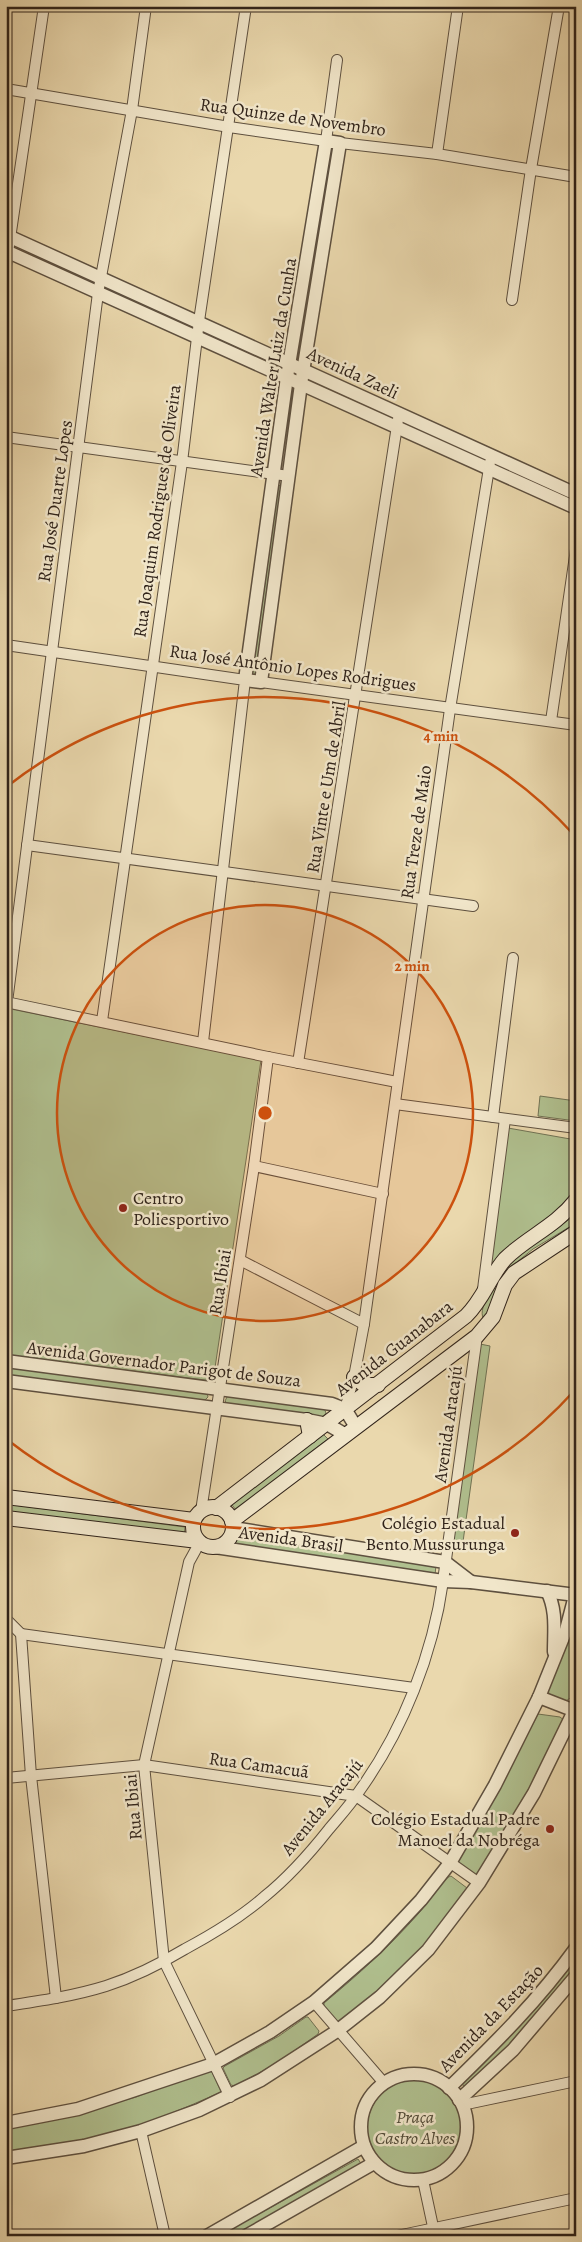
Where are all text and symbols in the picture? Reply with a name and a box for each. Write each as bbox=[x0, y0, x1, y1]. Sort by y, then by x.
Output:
street label: Rua Quinze de Novembro bbox=[199, 92, 387, 142]
street label: Avenida Walter Luiz da Cunha bbox=[244, 255, 302, 479]
street label: Avenida Zaeli bbox=[302, 341, 403, 405]
street label: Rua Joaquim Rodrigues de Oliveira bbox=[127, 382, 187, 639]
street label: Rua José Duarte Lopes bbox=[32, 418, 78, 584]
street label: Rua José Antônio Lopes Rodrigues bbox=[168, 639, 418, 697]
street label: Rua Vinte e Um de Abril bbox=[301, 699, 352, 875]
text: 4 min bbox=[423, 726, 459, 746]
street label: Rua Treze de Maio bbox=[395, 764, 437, 900]
text: 2 min bbox=[394, 956, 430, 976]
centre of rings bbox=[256, 1104, 274, 1122]
place label: Centro Poliesportivo bbox=[133, 1186, 229, 1231]
marker: Centro Poliesportivo bbox=[117, 1202, 129, 1214]
street label: Rua Ibiai bbox=[203, 1247, 237, 1317]
street label: Avenida Guanabara bbox=[329, 1294, 458, 1402]
street label: Avenida Governador Parigot de Souza bbox=[25, 1335, 303, 1393]
street label: Avenida Aracajú bbox=[428, 1364, 468, 1485]
place label: Colégio Estadual Bento Mussurunga bbox=[366, 1511, 506, 1556]
street label: Avenida Brasil bbox=[236, 1520, 345, 1558]
marker: Colégio Estadual Bento Mussurunga bbox=[509, 1527, 521, 1539]
street label: Rua Camacuã bbox=[207, 1746, 311, 1784]
street label: Avenida Aracajú bbox=[275, 1753, 369, 1861]
street label: Rua Ibiai bbox=[118, 1773, 148, 1841]
place label: Colégio Estadual Padre Manoel da Nobréga bbox=[371, 1807, 541, 1852]
marker: Colégio Estadual Padre Manoel da Nobréga bbox=[544, 1823, 556, 1835]
street label: Avenida da Estação bbox=[433, 1959, 549, 2078]
park label: Praça Castro Alves bbox=[375, 2105, 455, 2150]

